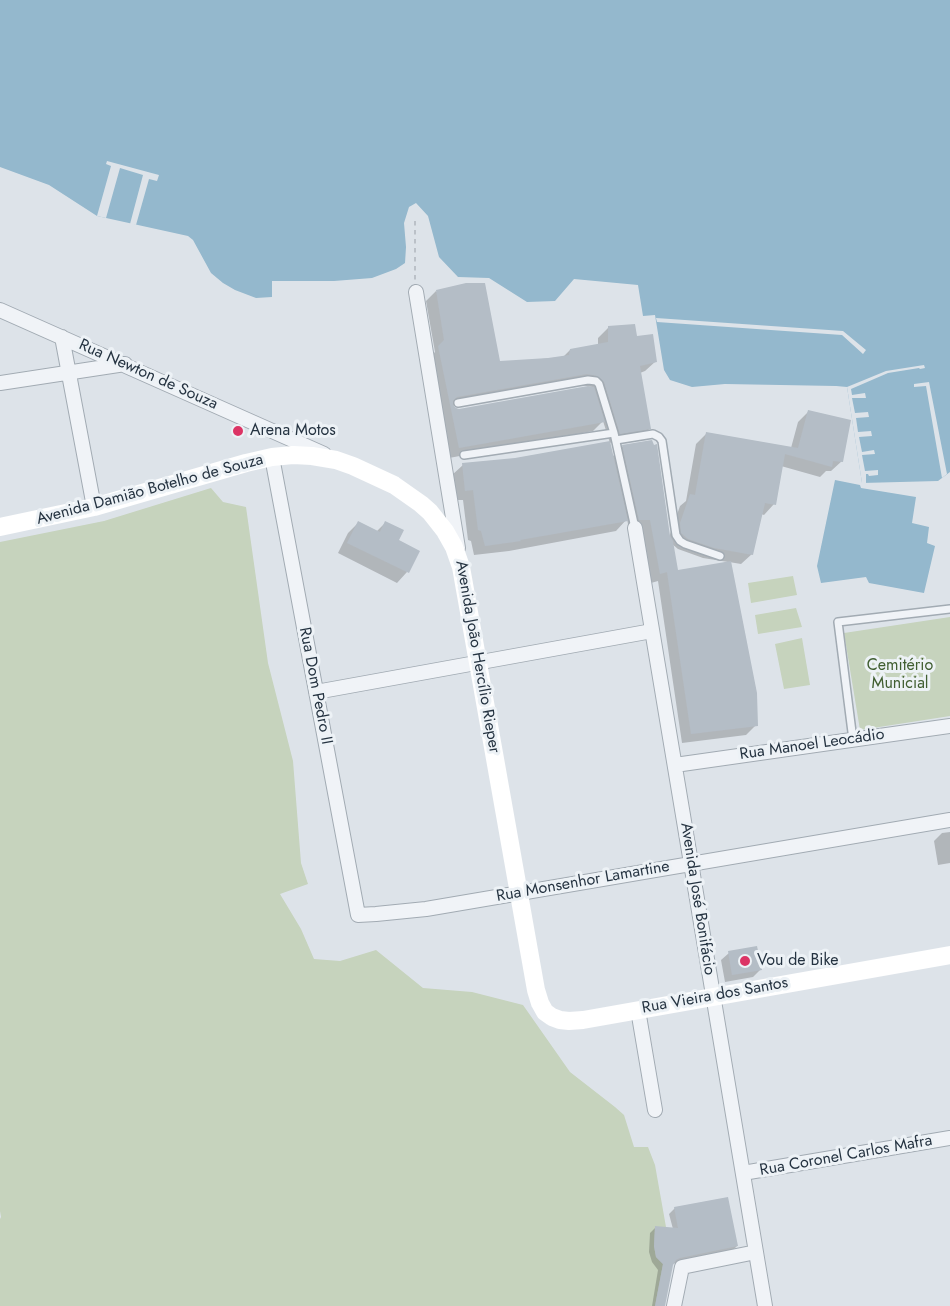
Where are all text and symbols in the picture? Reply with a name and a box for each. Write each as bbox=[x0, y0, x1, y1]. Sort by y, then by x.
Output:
street label: Rua Newton de Souza bbox=[76, 336, 220, 414]
place label: Arena Motos bbox=[250, 421, 336, 441]
marker: Arena Motos bbox=[231, 424, 245, 438]
street label: Avenida Damião Botelho de Souza bbox=[35, 450, 265, 530]
street label: Avenida João Hercílio Rieper bbox=[451, 559, 503, 755]
street label: Rua Dom Pedro II bbox=[294, 626, 336, 746]
park label: Cemitério Municial bbox=[867, 656, 933, 694]
street label: Rua Manoel Leocádio bbox=[738, 725, 886, 765]
street label: Avenida José Bonifácio bbox=[675, 821, 719, 977]
street label: Rua Monsenhor Lamartine bbox=[495, 857, 671, 907]
place label: Vou de Bike bbox=[757, 951, 839, 971]
marker: Vou de Bike bbox=[738, 954, 752, 968]
street label: Rua Vieira dos Santos bbox=[640, 974, 790, 1018]
street label: Rua Coronel Carlos Mafra bbox=[758, 1131, 934, 1181]

